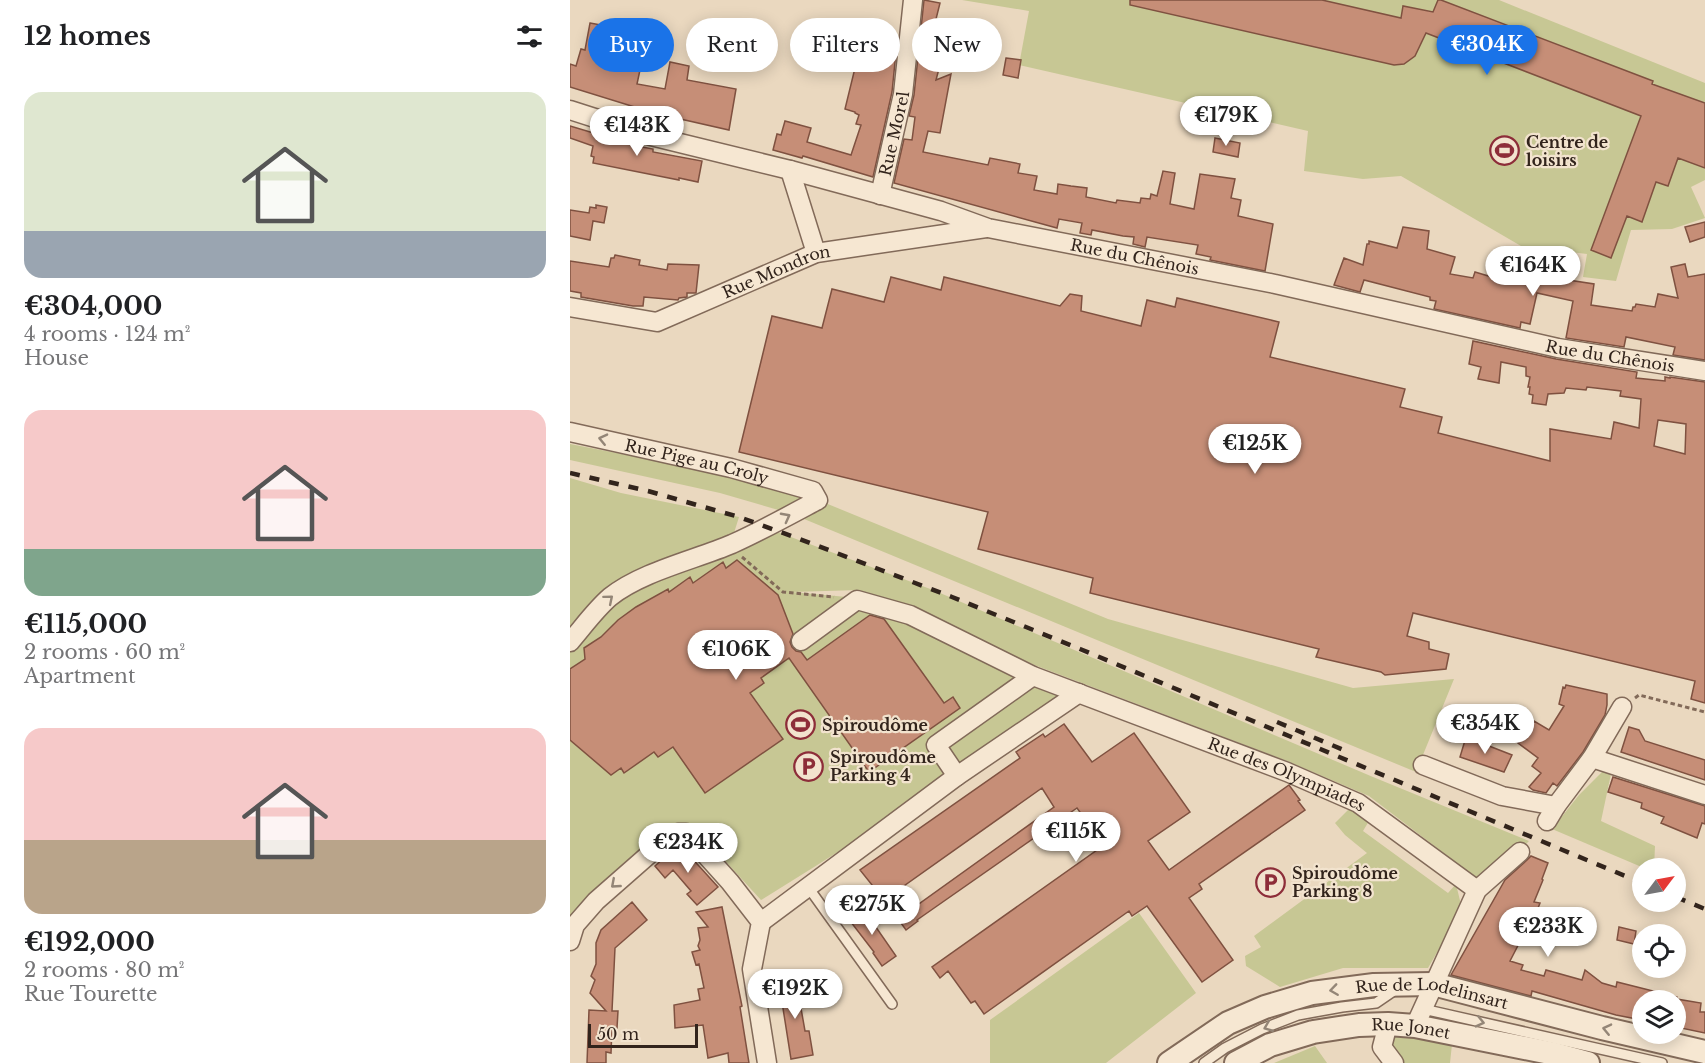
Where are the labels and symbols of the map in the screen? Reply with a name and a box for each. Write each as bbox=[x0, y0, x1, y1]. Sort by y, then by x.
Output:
pin: €304K bbox=[1445, 25, 1529, 76]
street label: Rue Morel bbox=[875, 90, 913, 178]
pin: €179K bbox=[1184, 96, 1268, 147]
pin: €143K bbox=[595, 106, 679, 157]
place label: Centre de loisirs bbox=[1526, 132, 1608, 170]
sports icon: Centre de loisirs bbox=[1489, 135, 1521, 167]
street label: Rue du Chênois bbox=[1069, 234, 1201, 279]
street label: Rue Mondron bbox=[719, 241, 831, 303]
pin: €164K bbox=[1491, 246, 1575, 297]
street label: Rue du Chênois bbox=[1544, 336, 1676, 376]
pin: €125K bbox=[1213, 424, 1297, 475]
one-way arrow bbox=[599, 434, 609, 447]
street label: Rue Pige au Croly bbox=[623, 435, 772, 488]
one-way arrow bbox=[779, 513, 790, 524]
one-way arrow bbox=[602, 595, 613, 606]
pin: €106K bbox=[694, 630, 778, 681]
pin: €354K bbox=[1443, 704, 1527, 755]
sports icon: Spiroudôme bbox=[785, 709, 817, 741]
place label: Spiroudôme bbox=[822, 715, 928, 735]
street label: Rue des Olympiades bbox=[1205, 733, 1370, 816]
place label: Spiroudôme Parking 4 bbox=[830, 747, 936, 785]
parking icon: Spiroudôme Parking 4 bbox=[793, 750, 825, 782]
pin: €115K bbox=[1034, 812, 1118, 863]
pin: €234K bbox=[646, 823, 730, 874]
north arrow bbox=[1632, 858, 1686, 912]
place label: Spiroudôme Parking 8 bbox=[1292, 863, 1398, 901]
parking icon: Spiroudôme Parking 8 bbox=[1255, 866, 1287, 898]
one-way arrow bbox=[611, 877, 622, 888]
pin: €275K bbox=[830, 885, 914, 936]
pin: €233K bbox=[1506, 907, 1590, 958]
pin: €192K bbox=[753, 969, 837, 1020]
street label: Rue de Lodelinsart bbox=[1354, 973, 1511, 1013]
one-way arrow bbox=[1330, 984, 1339, 996]
street label: Rue Jonet bbox=[1371, 1014, 1452, 1043]
one-way arrow bbox=[1475, 1014, 1485, 1027]
one-way arrow bbox=[1263, 1020, 1274, 1032]
scale bar bbox=[588, 1021, 698, 1048]
one-way arrow bbox=[1602, 1023, 1612, 1036]

